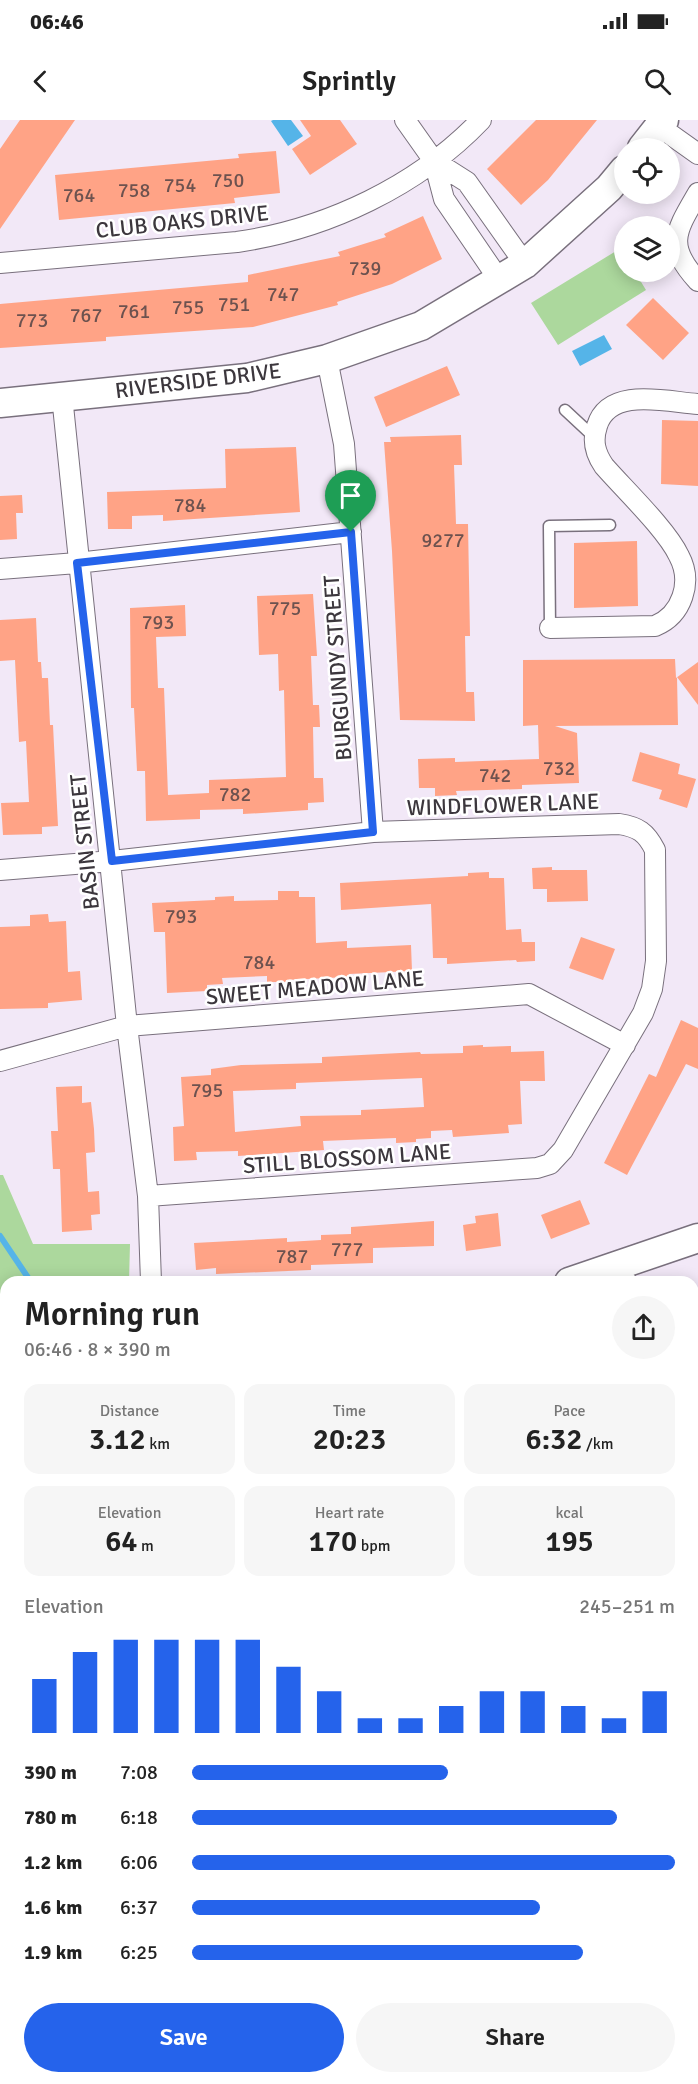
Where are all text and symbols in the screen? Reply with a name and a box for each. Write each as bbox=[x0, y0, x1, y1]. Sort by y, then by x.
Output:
text: 06:46 bbox=[30, 8, 84, 35]
icon: back bbox=[24, 65, 57, 98]
text: Sprintly bbox=[302, 65, 396, 98]
icon: search bbox=[641, 65, 674, 98]
map controls bbox=[614, 138, 680, 282]
button: locate bbox=[614, 138, 680, 204]
house number: 750 bbox=[212, 168, 244, 193]
house number: 754 bbox=[164, 173, 196, 198]
house number: 758 bbox=[118, 178, 150, 203]
house number: 764 bbox=[63, 183, 95, 208]
street label: CLUB OAKS DRIVE bbox=[94, 199, 270, 244]
button: layers bbox=[614, 216, 680, 282]
house number: 739 bbox=[349, 256, 381, 281]
house number: 747 bbox=[267, 282, 299, 307]
house number: 751 bbox=[218, 292, 250, 317]
house number: 755 bbox=[172, 295, 204, 320]
house number: 761 bbox=[118, 299, 150, 324]
house number: 767 bbox=[70, 303, 102, 328]
house number: 773 bbox=[16, 308, 48, 333]
street label: RIVERSIDE DRIVE bbox=[113, 357, 283, 404]
pin bbox=[325, 470, 376, 532]
icon: arrive bbox=[334, 479, 367, 512]
house number: 784 bbox=[174, 493, 206, 518]
house number: 9277 bbox=[421, 528, 465, 553]
street label: BURGUNDY STREET bbox=[318, 574, 357, 762]
house number: 775 bbox=[269, 596, 301, 621]
house number: 793 bbox=[142, 610, 174, 635]
house number: 732 bbox=[543, 756, 575, 781]
house number: 742 bbox=[479, 763, 511, 788]
street label: BASIN STREET bbox=[64, 772, 105, 911]
house number: 782 bbox=[219, 782, 251, 807]
street label: WINDFLOWER LANE bbox=[406, 788, 600, 821]
house number: 793 bbox=[165, 904, 197, 929]
house number: 784 bbox=[243, 950, 275, 975]
street label: SWEET MEADOW LANE bbox=[205, 965, 425, 1010]
house number: 795 bbox=[191, 1078, 223, 1103]
street label: STILL BLOSSOM LANE bbox=[242, 1138, 452, 1179]
house number: 777 bbox=[331, 1237, 363, 1262]
house number: 787 bbox=[276, 1244, 308, 1269]
text: Morning run bbox=[24, 1294, 200, 1335]
button: share bbox=[612, 1296, 675, 1359]
text: 06:46 · 8 × 390 m bbox=[24, 1337, 171, 1362]
text: Distance bbox=[100, 1401, 159, 1421]
text: Time bbox=[333, 1401, 366, 1421]
text: Pace bbox=[553, 1401, 586, 1421]
text: 3.12 bbox=[89, 1421, 146, 1458]
text: 20:23 bbox=[313, 1421, 386, 1458]
text: 6:32 bbox=[525, 1421, 583, 1458]
text: km bbox=[146, 1434, 170, 1454]
text: /km bbox=[583, 1434, 614, 1454]
text: Elevation bbox=[98, 1503, 161, 1523]
text: Heart rate bbox=[315, 1503, 384, 1523]
text: kcal bbox=[555, 1503, 584, 1523]
text: 64 bbox=[105, 1523, 138, 1560]
text: 170 bbox=[309, 1523, 357, 1560]
text: 195 bbox=[545, 1523, 594, 1560]
text: m bbox=[138, 1536, 154, 1556]
text: bpm bbox=[357, 1536, 390, 1556]
text: Elevation bbox=[24, 1594, 104, 1619]
text: 245–251 m bbox=[579, 1594, 675, 1619]
text: 390 m bbox=[24, 1760, 77, 1785]
text: 7:08 bbox=[120, 1760, 158, 1785]
text: 780 m bbox=[24, 1805, 77, 1830]
text: 6:18 bbox=[120, 1805, 158, 1830]
text: 1.2 km bbox=[24, 1850, 82, 1875]
text: 6:06 bbox=[120, 1850, 158, 1875]
text: 1.6 km bbox=[24, 1895, 82, 1920]
text: 6:37 bbox=[120, 1895, 158, 1920]
text: 1.9 km bbox=[24, 1940, 82, 1965]
text: 6:25 bbox=[120, 1940, 158, 1965]
button: Save bbox=[24, 2003, 344, 2072]
button: Share bbox=[356, 2003, 675, 2072]

